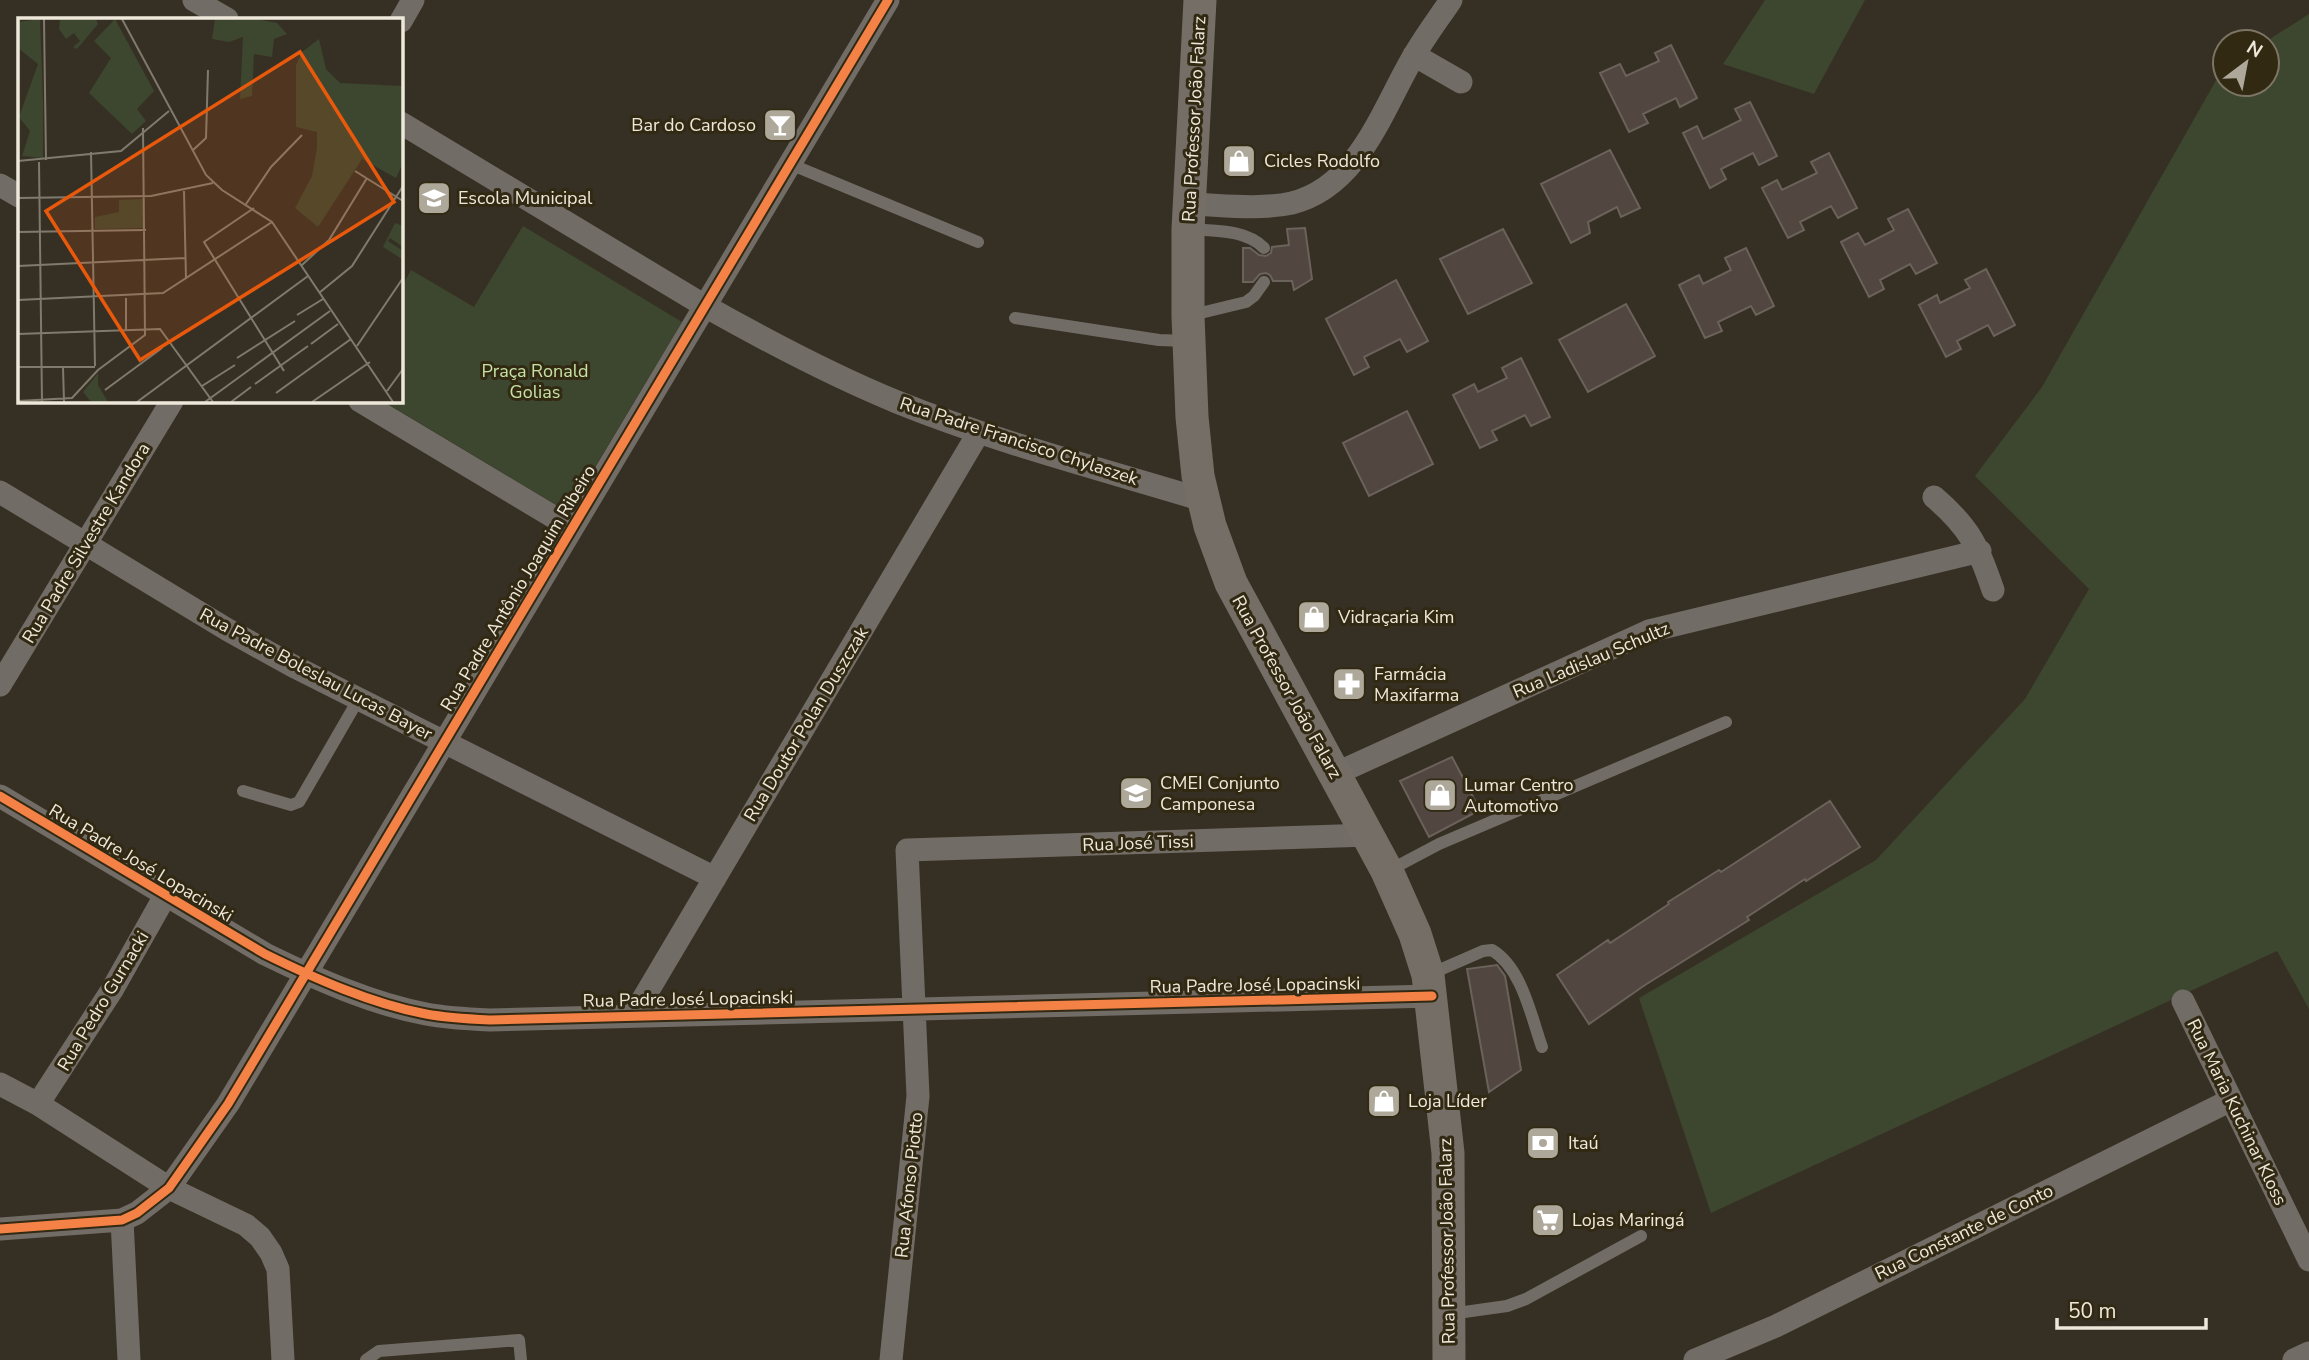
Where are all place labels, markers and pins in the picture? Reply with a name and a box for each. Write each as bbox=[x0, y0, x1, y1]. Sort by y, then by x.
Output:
bar icon: Bar do Cardoso bbox=[761, 106, 799, 144]
place label: Bar do Cardoso bbox=[631, 113, 756, 137]
shop icon: Cicles Rodolfo bbox=[1220, 142, 1258, 180]
place label: Cicles Rodolfo bbox=[1264, 149, 1380, 173]
school or university icon: Escola Municipal bbox=[415, 179, 453, 217]
place label: Escola Municipal bbox=[458, 186, 593, 210]
shop icon: Vidraçaria Kim bbox=[1295, 598, 1333, 636]
place label: Vidraçaria Kim bbox=[1337, 605, 1454, 629]
place label: Farmácia Maxifarma bbox=[1374, 662, 1459, 707]
pharmacy icon: Farmácia Maxifarma bbox=[1330, 665, 1368, 703]
place label: CMEI Conjunto Camponesa bbox=[1160, 771, 1280, 816]
place label: Lumar Centro Automotivo bbox=[1464, 773, 1574, 818]
school or university icon: CMEI Conjunto Camponesa bbox=[1117, 774, 1155, 812]
shop icon: Lumar Centro Automotivo bbox=[1421, 776, 1459, 814]
shop icon: Loja Líder bbox=[1365, 1082, 1403, 1120]
place label: Loja Líder bbox=[1408, 1089, 1487, 1113]
bank icon: Itaú bbox=[1524, 1124, 1562, 1162]
place label: Itaú bbox=[1568, 1131, 1599, 1155]
supermarket icon: Lojas Maringá bbox=[1529, 1201, 1567, 1239]
place label: Lojas Maringá bbox=[1572, 1208, 1685, 1232]

